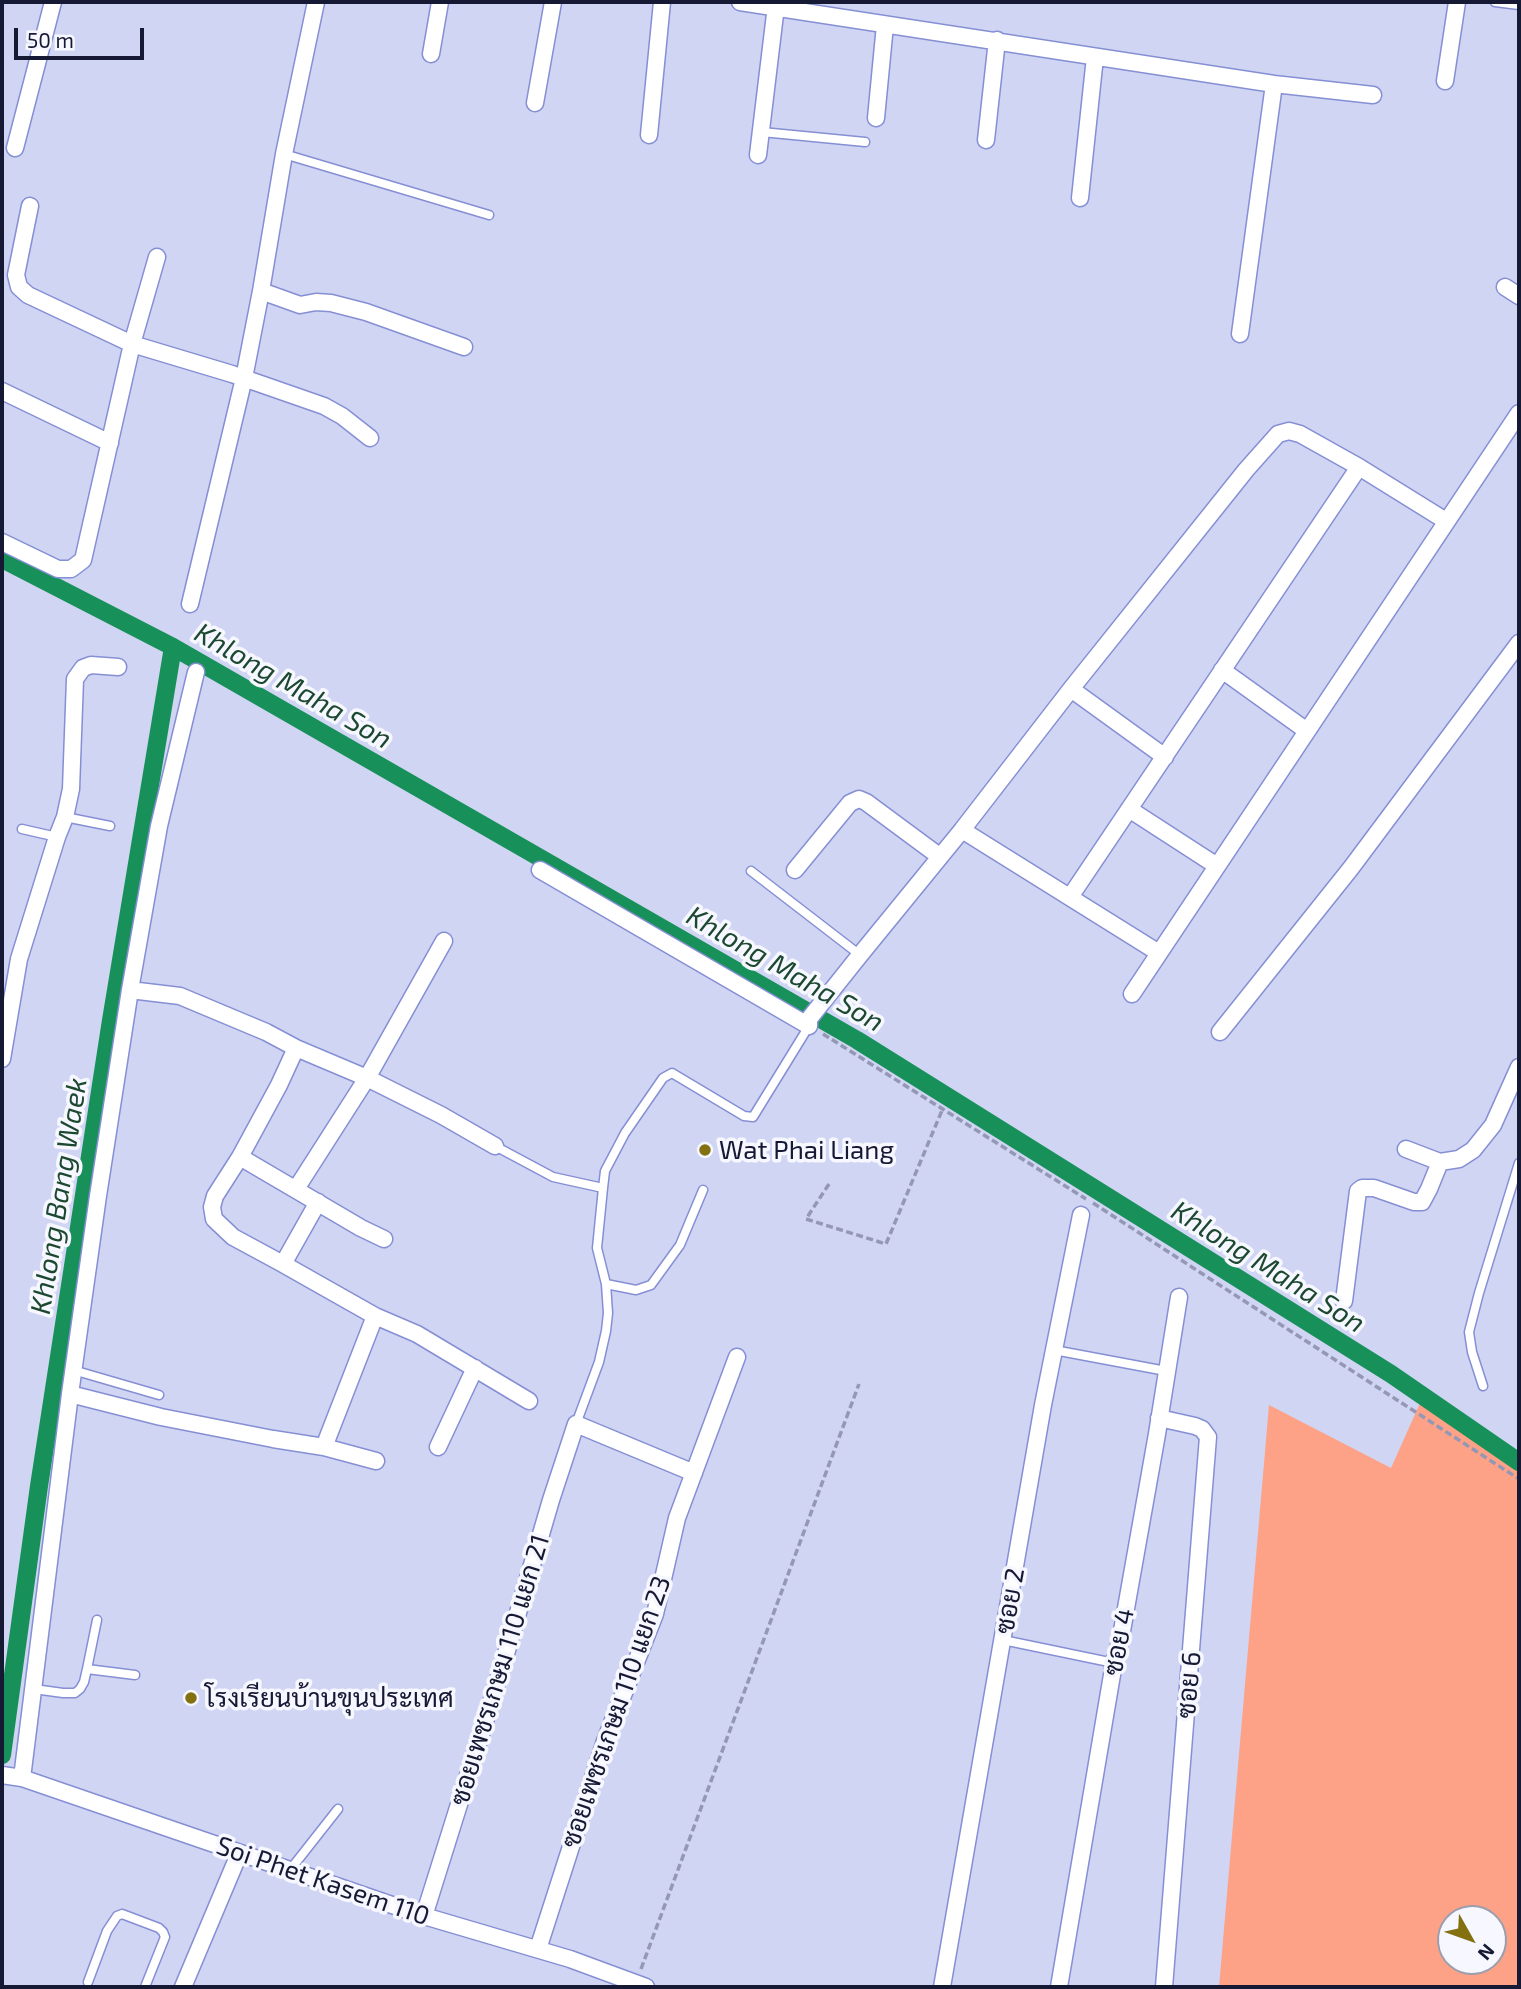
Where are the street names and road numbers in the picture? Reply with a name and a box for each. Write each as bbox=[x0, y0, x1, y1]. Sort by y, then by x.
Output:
street label: ซอยเพชรเกษม 110 แยก 21 bbox=[444, 1531, 556, 1809]
street label: ซอย 2 bbox=[989, 1566, 1031, 1636]
street label: ซอยเพชรเกษม 110 แยก 23 bbox=[555, 1572, 677, 1852]
street label: ซอย 4 bbox=[1097, 1606, 1141, 1678]
street label: ซอย 6 bbox=[1171, 1650, 1207, 1720]
street label: Soi Phet Kasem 110 bbox=[212, 1830, 434, 1932]

